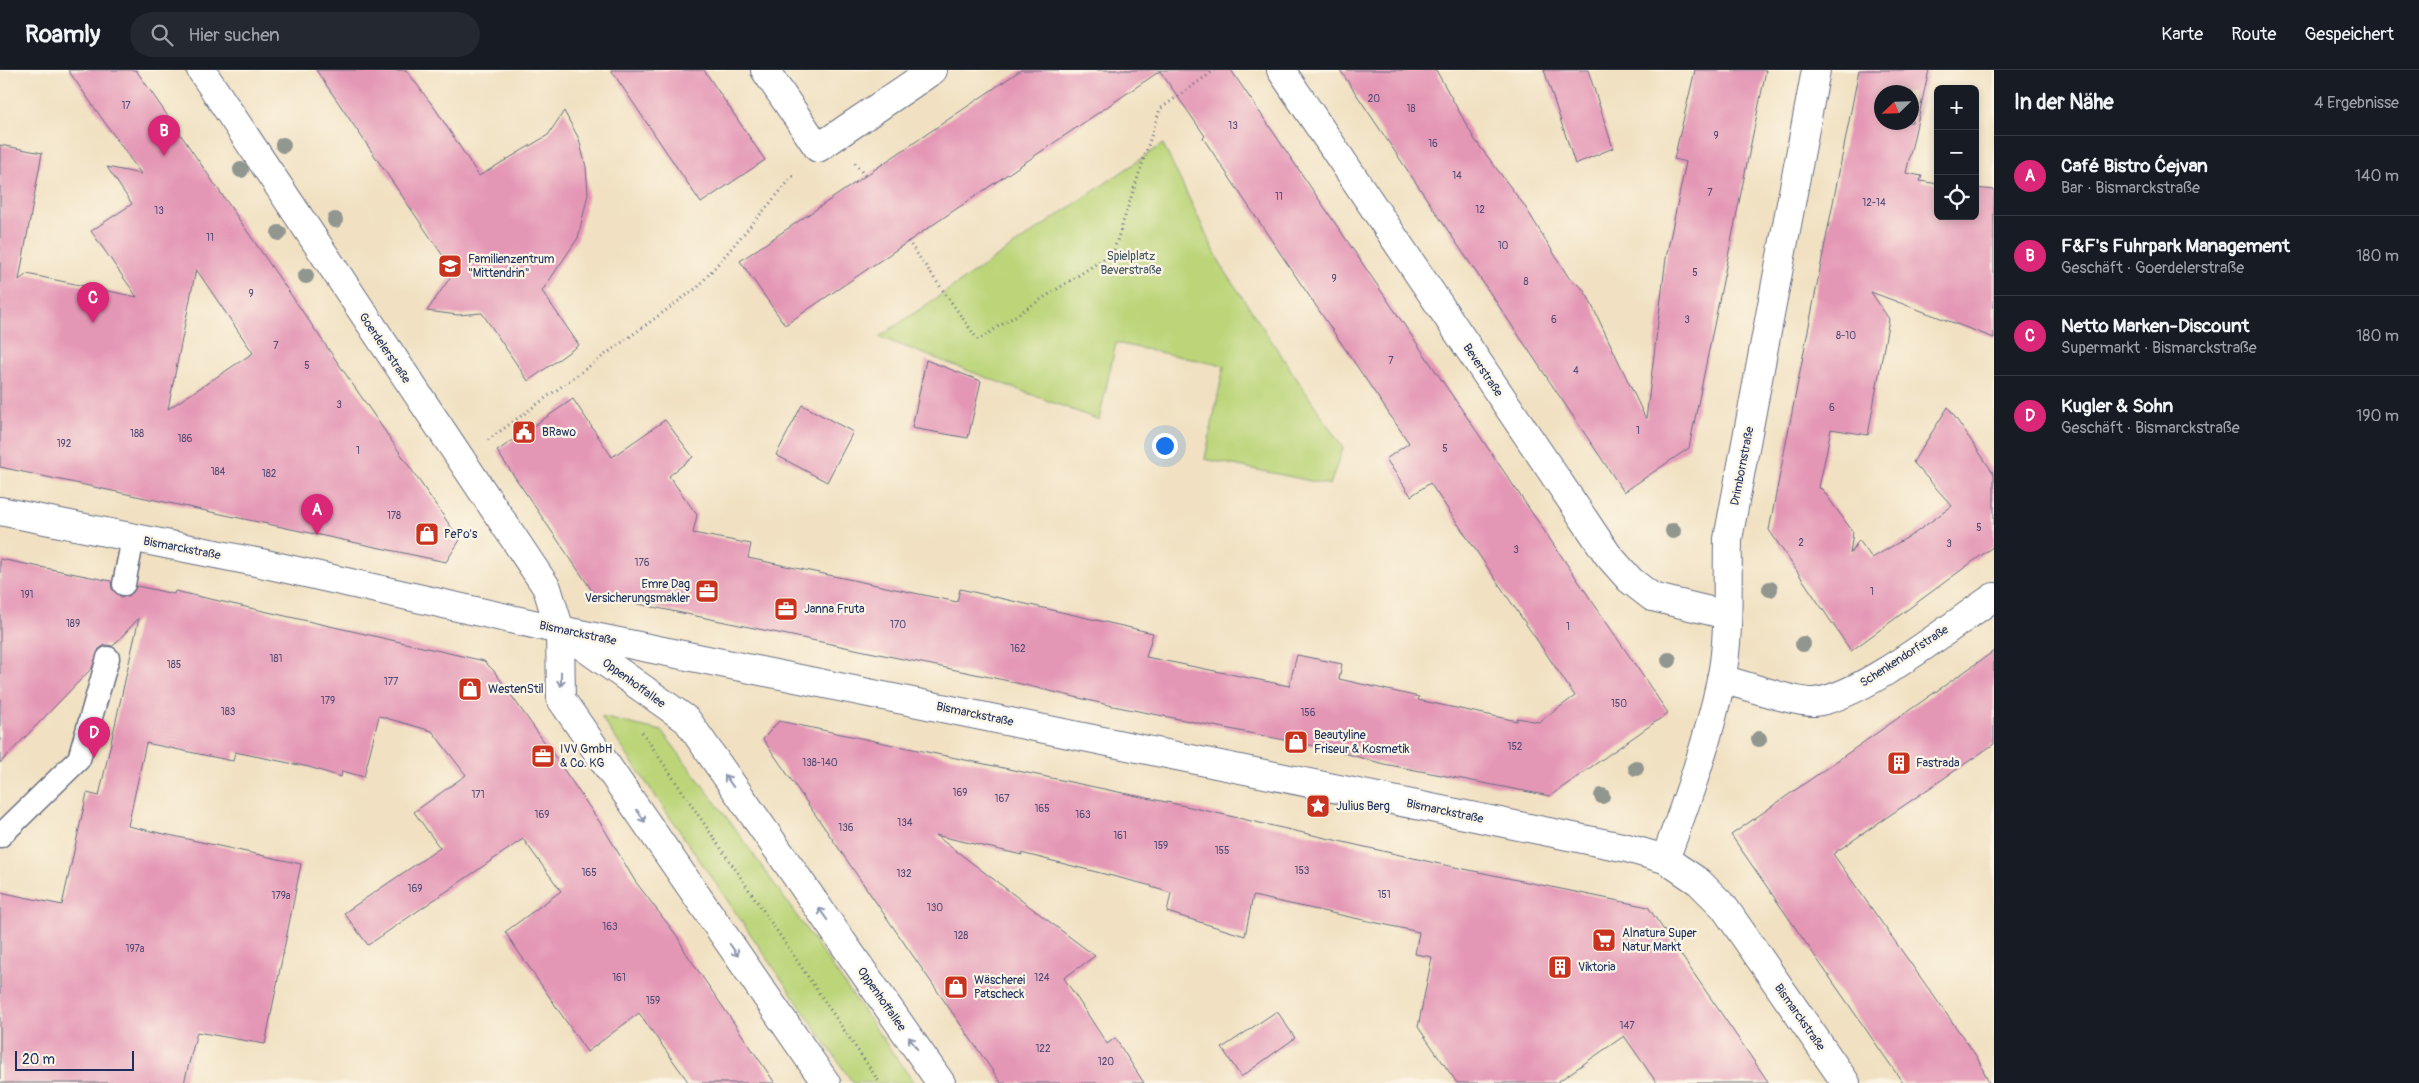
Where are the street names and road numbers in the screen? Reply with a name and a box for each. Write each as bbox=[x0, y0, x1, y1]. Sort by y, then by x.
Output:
street label: Goerdelerstraße bbox=[355, 310, 414, 386]
street label: Beverstraße bbox=[1459, 341, 1506, 400]
street label: Drimbornstraße bbox=[1727, 425, 1758, 507]
street label: Bismarckstraße bbox=[142, 534, 222, 563]
street label: Bismarckstraße bbox=[538, 618, 618, 649]
street label: Schenkendorfstraße bbox=[1857, 622, 1951, 691]
street label: Oppenhoffallee bbox=[599, 655, 668, 711]
street label: Bismarckstraße bbox=[935, 699, 1015, 730]
street label: Bismarckstraße bbox=[1405, 796, 1485, 827]
street label: Oppenhoffallee bbox=[854, 964, 909, 1034]
street label: Bismarckstraße bbox=[1771, 981, 1828, 1054]

